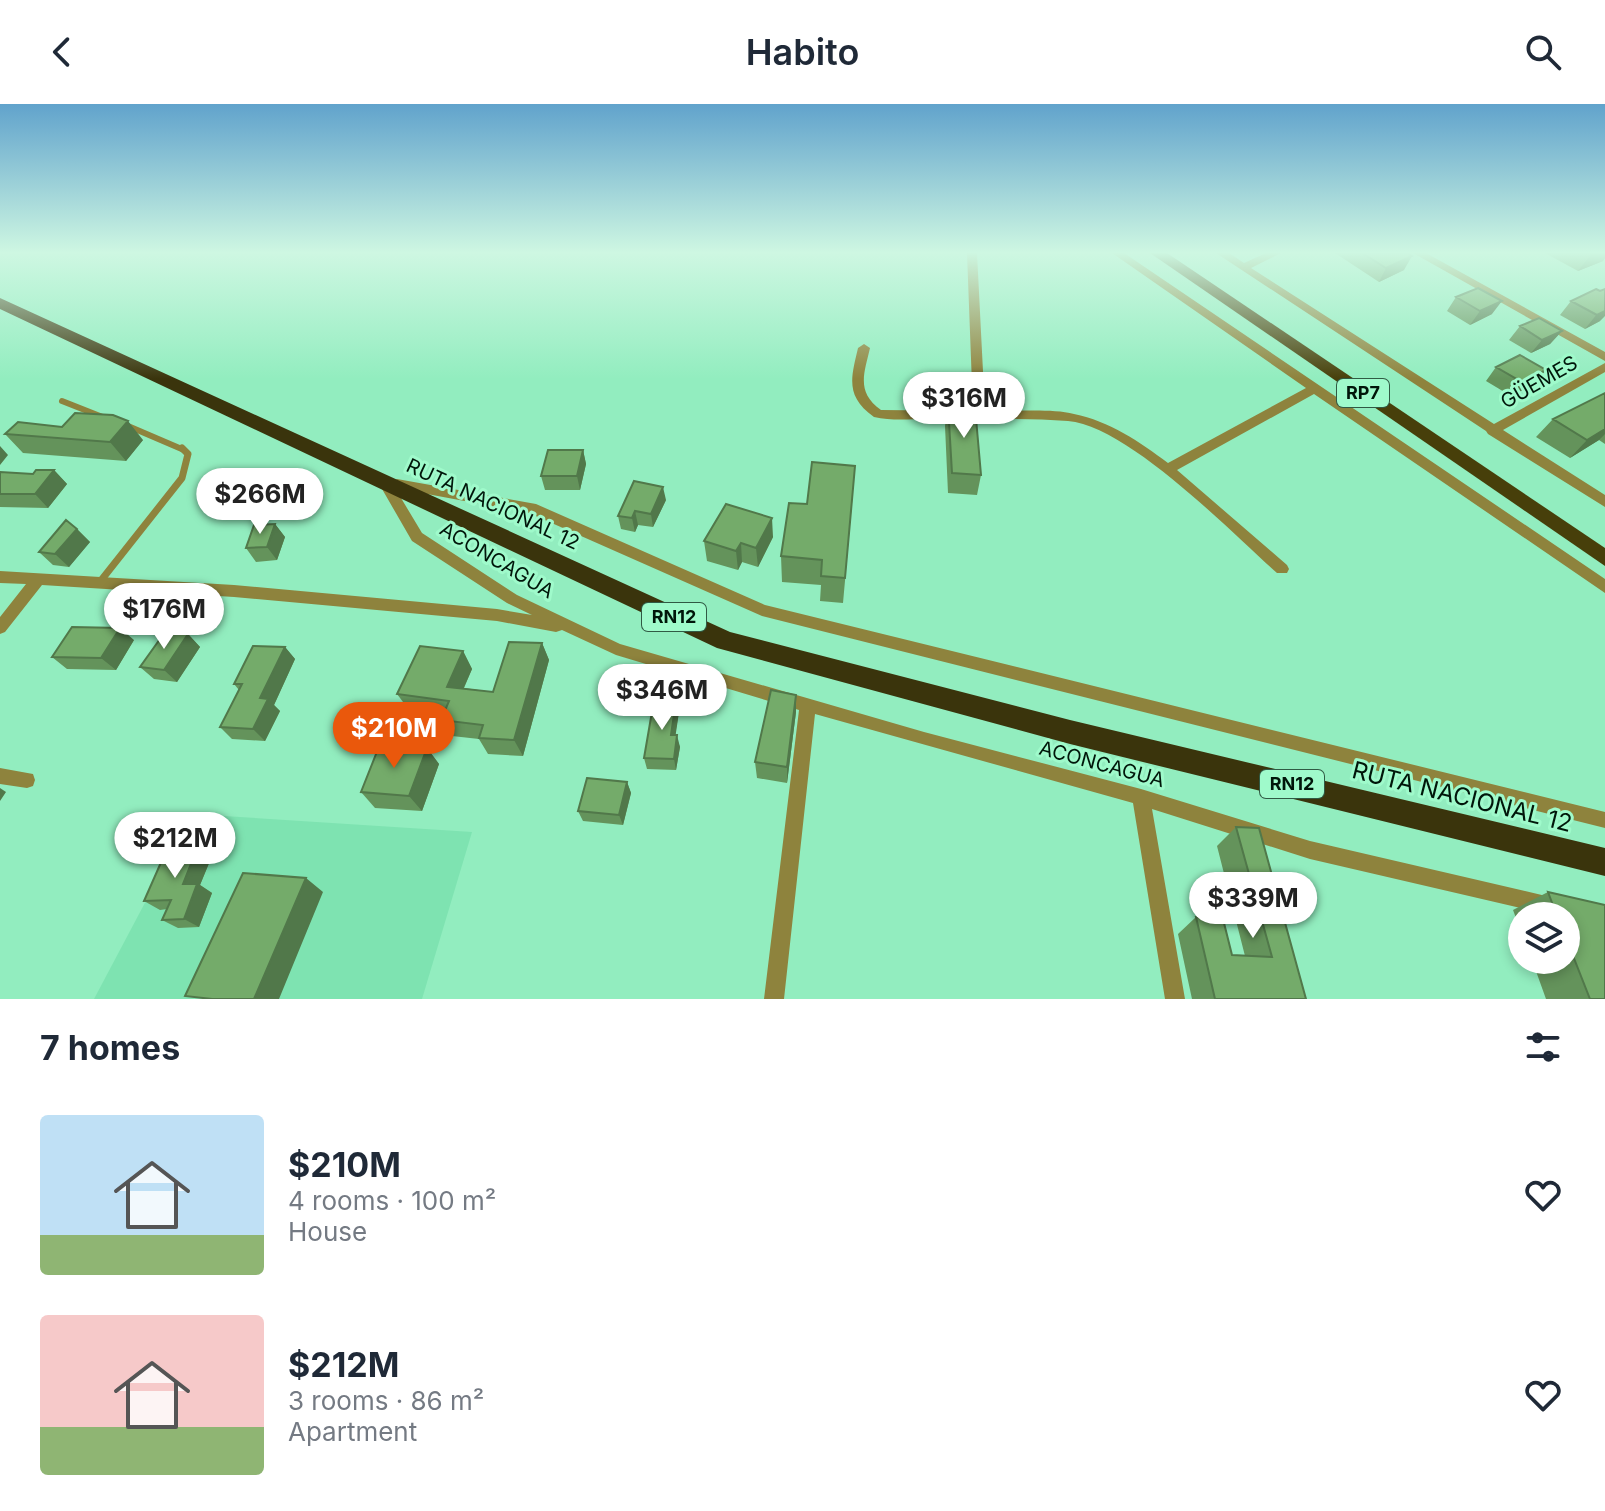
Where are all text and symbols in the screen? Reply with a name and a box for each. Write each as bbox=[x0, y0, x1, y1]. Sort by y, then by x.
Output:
icon: back bbox=[40, 30, 84, 74]
text: Habito bbox=[746, 30, 859, 74]
icon: search bbox=[1521, 30, 1565, 74]
street label: GÜEMES bbox=[1496, 350, 1582, 414]
pin: $316M bbox=[908, 372, 1020, 440]
road number: RP7 bbox=[1337, 379, 1389, 407]
text: $316M bbox=[921, 382, 1007, 413]
street label: RUTA NACIONAL 12 bbox=[403, 453, 583, 555]
pin: $266M bbox=[204, 468, 316, 536]
text: $266M bbox=[214, 478, 306, 509]
street label: ACONCAGUA bbox=[436, 517, 558, 604]
pin: $176M bbox=[108, 583, 220, 651]
text: $176M bbox=[122, 593, 206, 624]
road number: RN12 bbox=[642, 603, 706, 631]
pin: $346M bbox=[606, 664, 718, 732]
text: $346M bbox=[616, 674, 708, 705]
pin: $210M bbox=[338, 702, 450, 770]
text: $210M bbox=[351, 712, 437, 743]
street label: ACONCAGUA bbox=[1037, 736, 1167, 792]
street label: RUTA NACIONAL 12 bbox=[1349, 755, 1575, 838]
road number: RN12 bbox=[1260, 770, 1324, 798]
pin: $212M bbox=[119, 812, 231, 880]
text: $212M bbox=[132, 822, 218, 853]
pin: $339M bbox=[1197, 872, 1309, 940]
text: $339M bbox=[1207, 882, 1299, 913]
map controls bbox=[1508, 902, 1580, 974]
button: layers bbox=[1508, 902, 1580, 974]
icon: filters bbox=[1521, 1025, 1565, 1069]
text: 7 homes bbox=[40, 1027, 180, 1068]
text: $210M bbox=[288, 1144, 401, 1185]
icon: home bbox=[104, 1147, 200, 1243]
icon: heart bbox=[1521, 1173, 1565, 1217]
text: 4 rooms · 100 m² bbox=[288, 1185, 496, 1216]
text: House bbox=[288, 1216, 367, 1247]
text: $212M bbox=[288, 1344, 399, 1385]
icon: home bbox=[104, 1347, 200, 1443]
icon: heart bbox=[1521, 1373, 1565, 1417]
text: 3 rooms · 86 m² bbox=[288, 1385, 484, 1416]
text: Apartment bbox=[288, 1416, 417, 1447]

